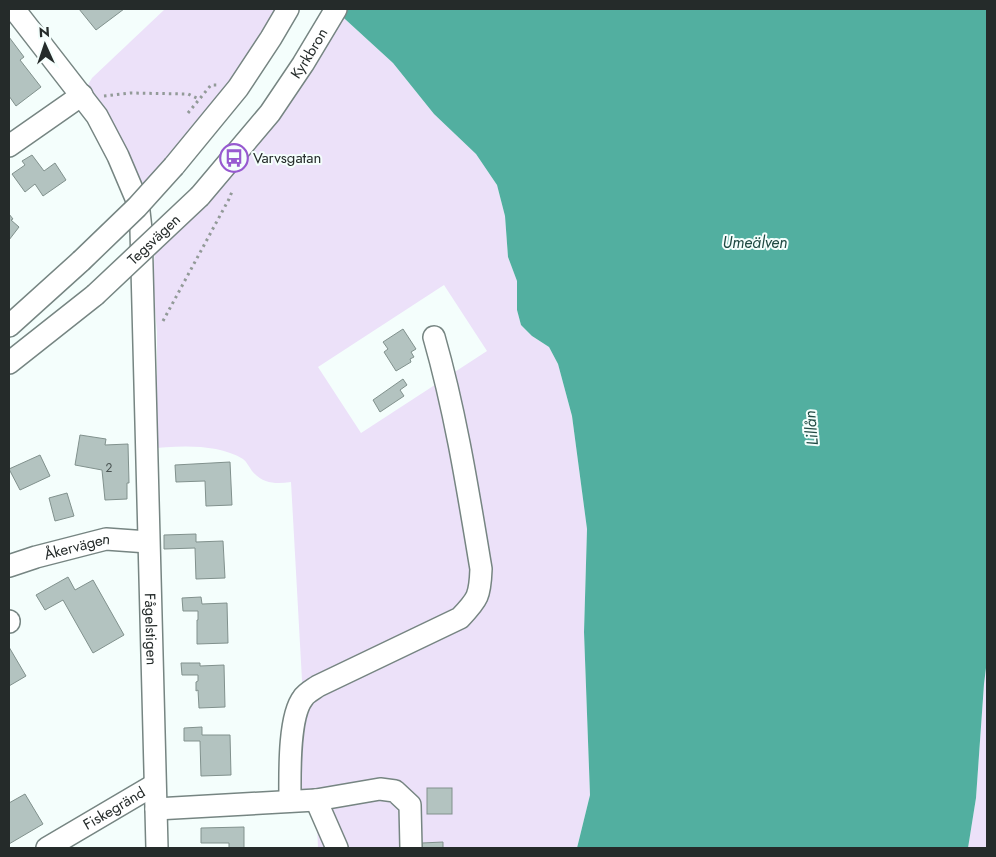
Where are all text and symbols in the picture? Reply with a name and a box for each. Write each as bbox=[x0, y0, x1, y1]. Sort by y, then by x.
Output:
north arrow bbox=[20, 20, 70, 70]
text: N bbox=[38, 22, 50, 42]
street label: Kyrkbron bbox=[285, 24, 333, 83]
bus stop icon: Varvsgatan bbox=[219, 143, 249, 173]
place label: Varvsgatan bbox=[253, 147, 321, 169]
street label: Tegsvägen bbox=[122, 209, 185, 270]
water label: Umeälven bbox=[723, 231, 788, 254]
water label: Lillån bbox=[798, 409, 824, 447]
house number: 2 bbox=[106, 459, 113, 477]
street label: Åkervägen bbox=[42, 528, 111, 565]
street label: Fågelstigen bbox=[139, 593, 163, 666]
street label: Fiskegränd bbox=[79, 781, 150, 835]

